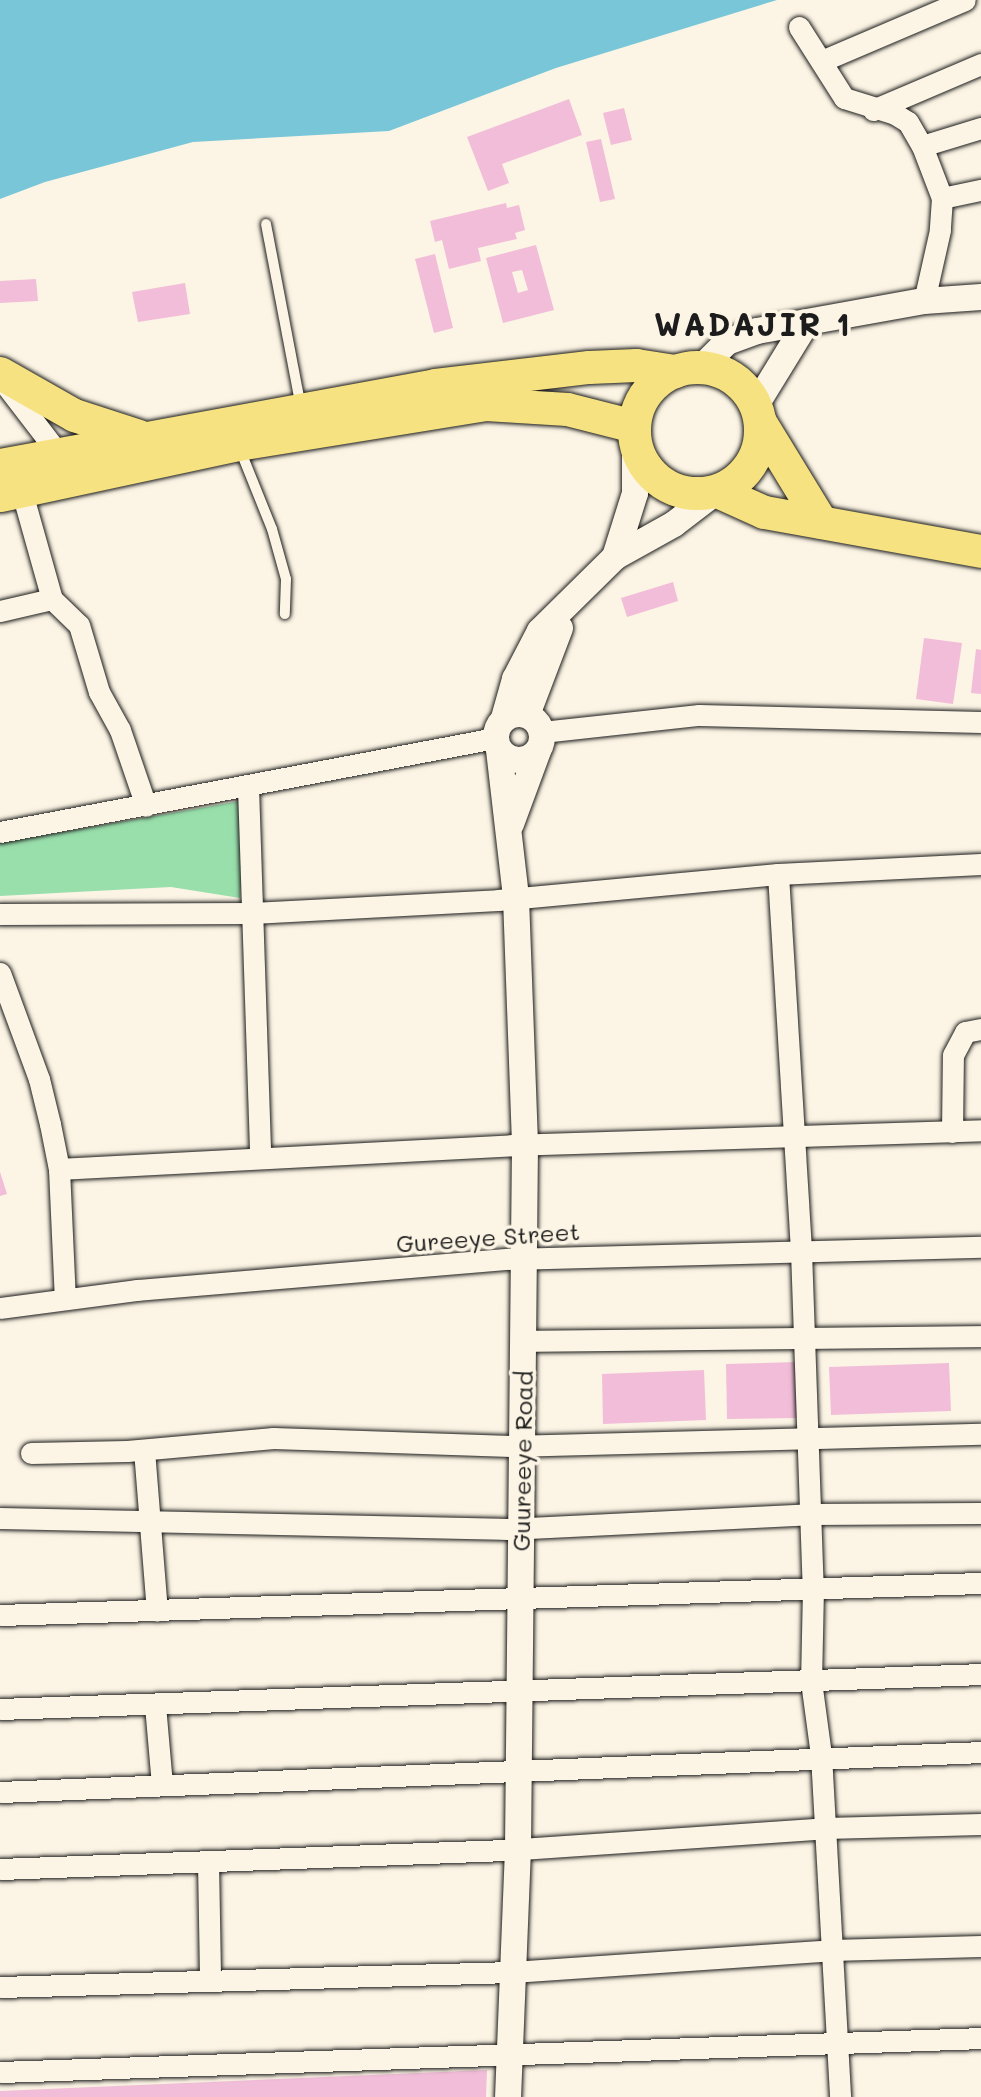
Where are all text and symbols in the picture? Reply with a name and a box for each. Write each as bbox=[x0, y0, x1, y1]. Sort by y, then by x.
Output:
district label: WADAJIR 1 bbox=[655, 304, 851, 342]
street label: Gureeye Street bbox=[395, 1216, 581, 1258]
street label: Guureeye Road bbox=[506, 1370, 538, 1552]

